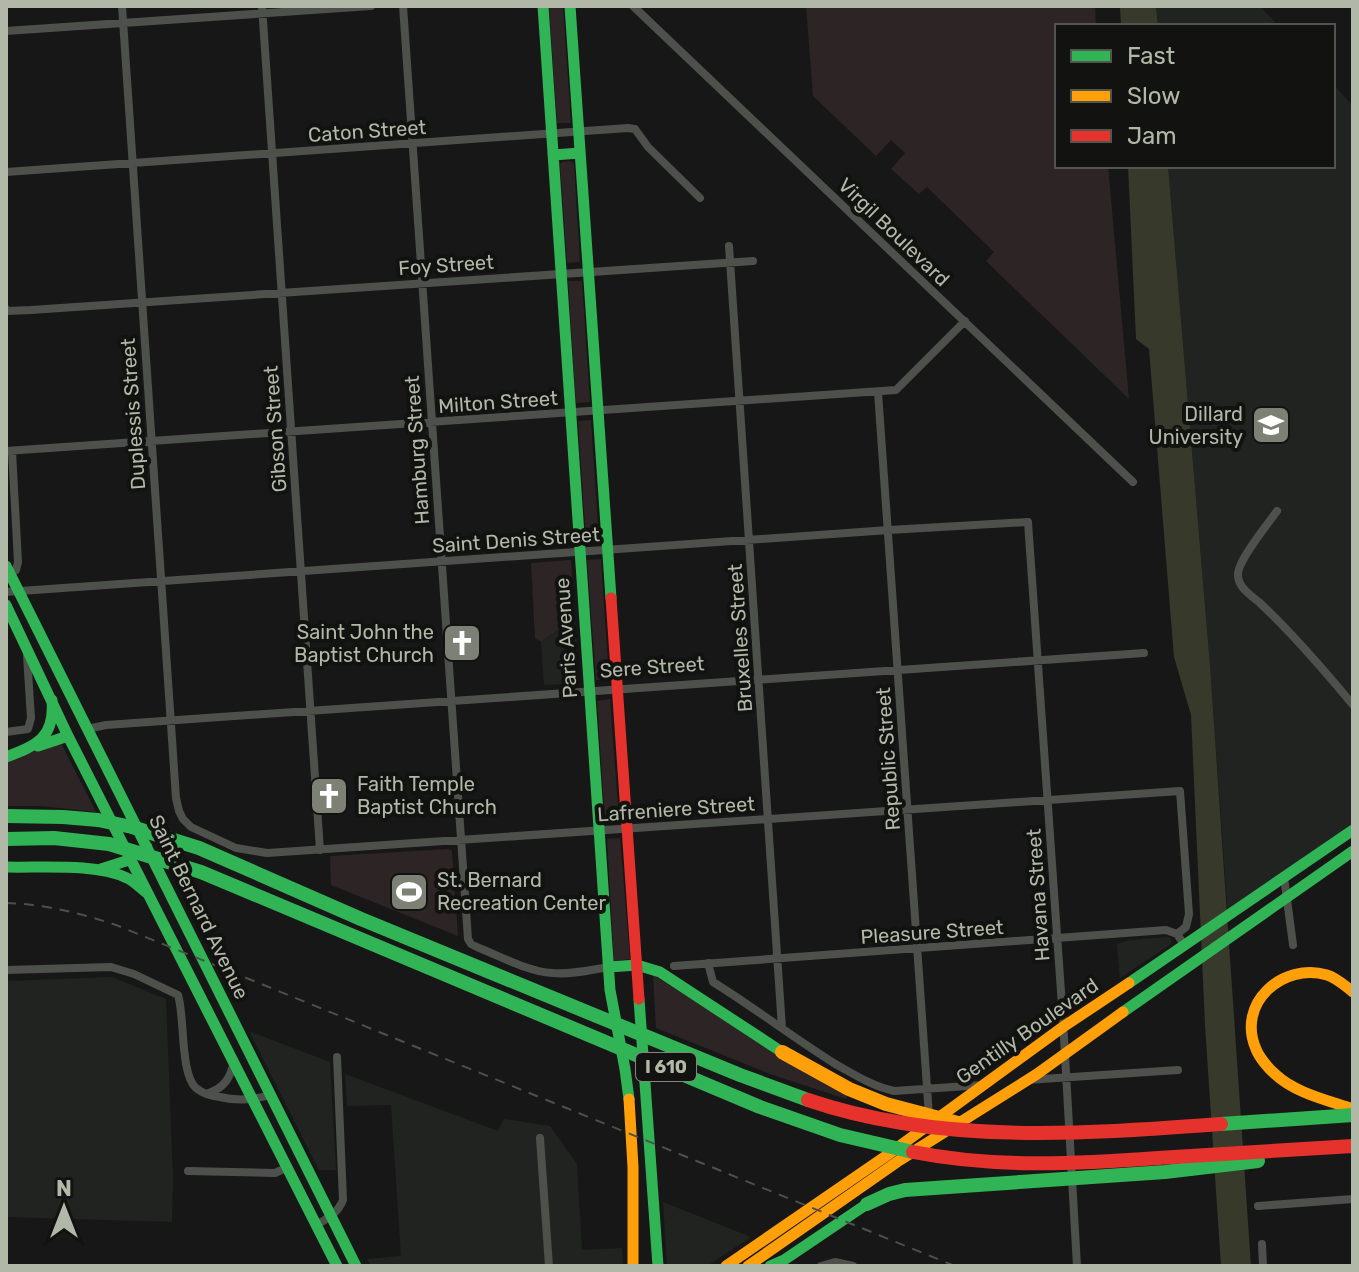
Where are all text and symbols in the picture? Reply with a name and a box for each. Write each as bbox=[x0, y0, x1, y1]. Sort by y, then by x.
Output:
legend bbox=[1055, 24, 1335, 168]
text: Fast bbox=[1127, 42, 1175, 70]
text: Slow bbox=[1127, 82, 1180, 110]
street label: Caton Street bbox=[307, 115, 427, 147]
text: Jam bbox=[1127, 122, 1177, 150]
street label: Virgil Boulevard bbox=[833, 173, 955, 291]
street label: Foy Street bbox=[397, 250, 495, 280]
street label: Duplessis Street bbox=[116, 337, 150, 491]
street label: Gibson Street bbox=[259, 365, 291, 493]
street label: Hamburg Street bbox=[400, 375, 434, 525]
street label: Milton Street bbox=[437, 386, 559, 418]
place label: Dillard University bbox=[1149, 402, 1243, 449]
school or university icon: Dillard University bbox=[1250, 404, 1292, 446]
street label: Saint Denis Street bbox=[431, 522, 601, 558]
street label: Bruxelles Street bbox=[723, 563, 757, 713]
street label: Paris Avenue bbox=[550, 577, 582, 699]
place label: Saint John the Baptist Church bbox=[294, 620, 434, 667]
church icon: Saint John the Baptist Church bbox=[441, 622, 483, 664]
street label: Sere Street bbox=[599, 651, 705, 683]
street label: Republic Street bbox=[871, 686, 905, 831]
place label: Faith Temple Baptist Church bbox=[357, 772, 497, 819]
church icon: Faith Temple Baptist Church bbox=[308, 775, 350, 817]
street label: Lafreniere Street bbox=[596, 792, 756, 826]
street label: Saint Bernard Avenue bbox=[144, 811, 254, 1003]
street label: Havana Street bbox=[1021, 828, 1055, 962]
place label: St. Bernard Recreation Center bbox=[437, 868, 606, 915]
sports icon: St. Bernard Recreation Center bbox=[388, 871, 430, 913]
street label: Pleasure Street bbox=[860, 915, 1005, 949]
street label: Gentilly Boulevard bbox=[951, 973, 1103, 1089]
road number: I 610 bbox=[636, 1053, 696, 1081]
north arrow bbox=[24, 1168, 104, 1248]
text: N bbox=[56, 1175, 72, 1202]

